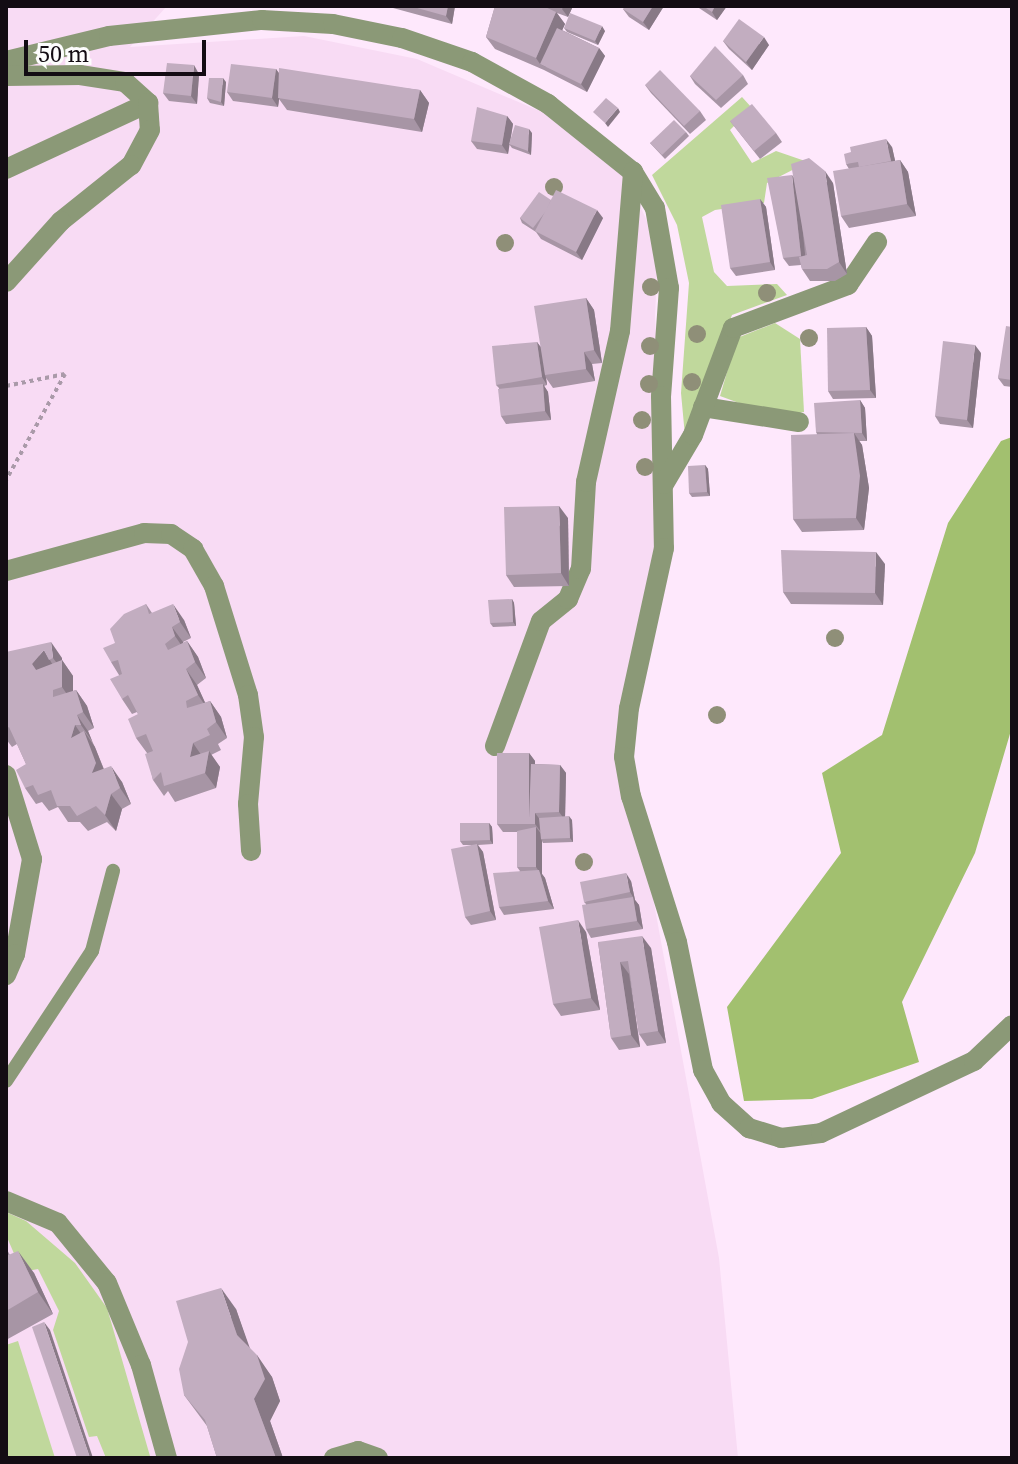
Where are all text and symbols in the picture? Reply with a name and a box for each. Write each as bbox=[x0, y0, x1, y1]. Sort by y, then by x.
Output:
scale bar bbox=[28, 24, 210, 74]
text: 50 m bbox=[38, 37, 89, 70]

